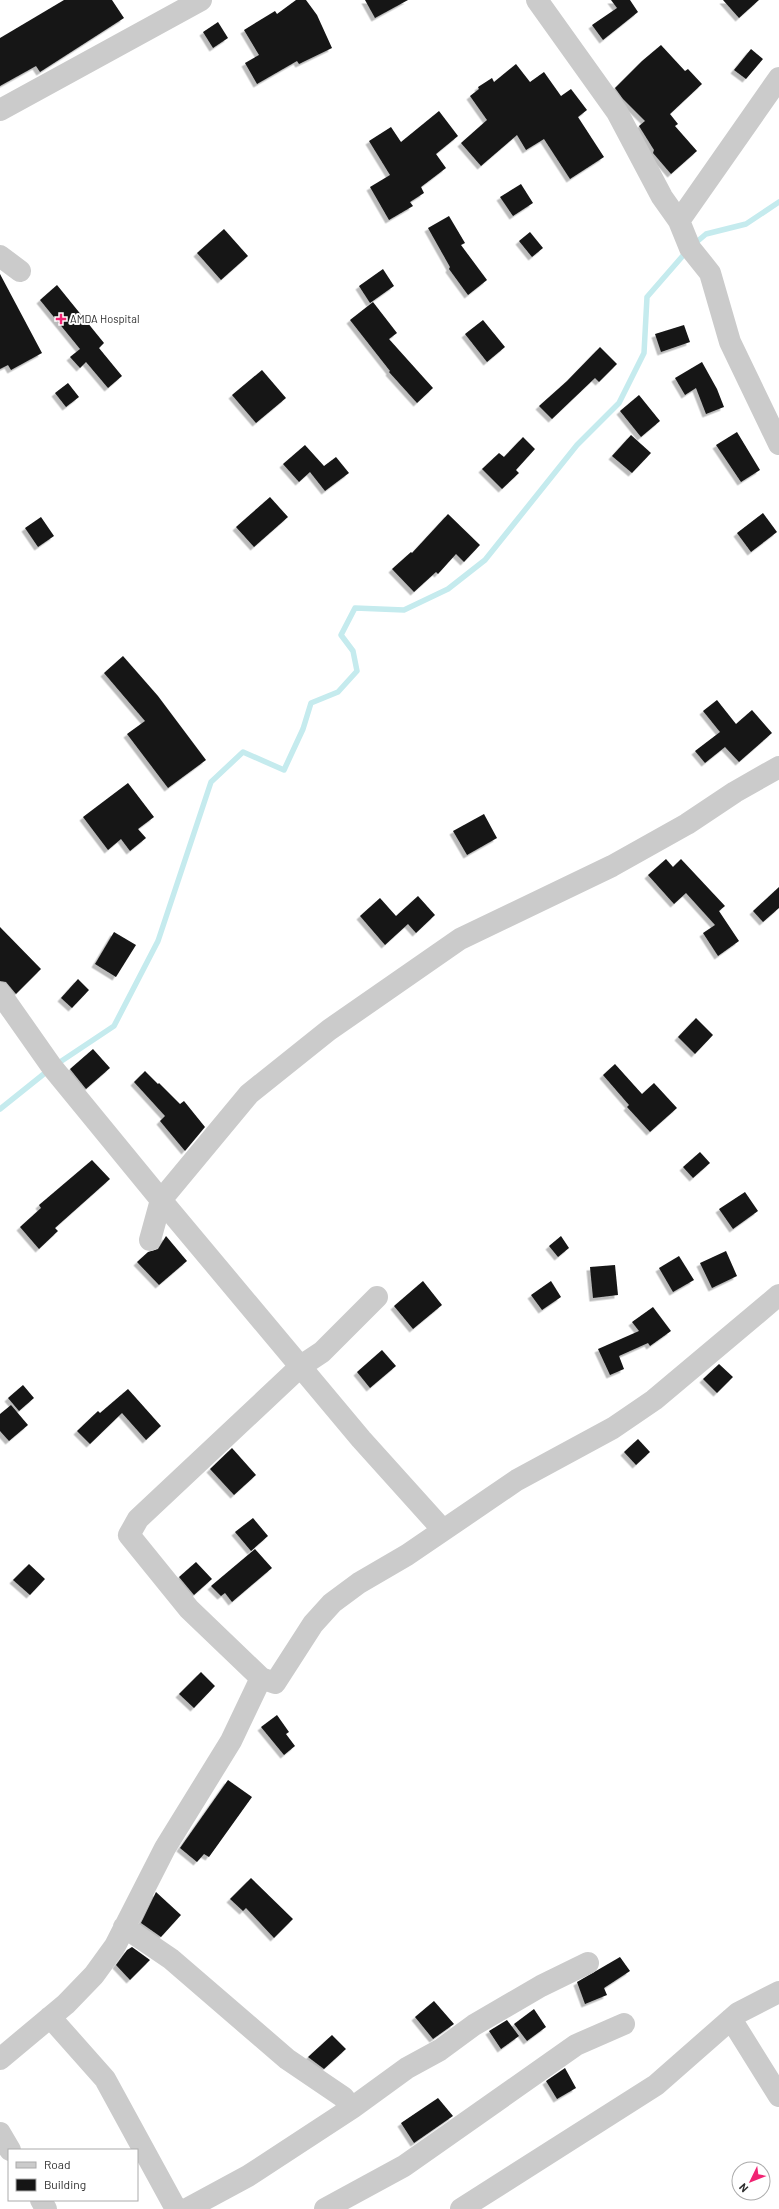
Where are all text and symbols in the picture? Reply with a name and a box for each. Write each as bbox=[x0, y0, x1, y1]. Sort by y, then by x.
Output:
place label: AMDA Hospital bbox=[70, 312, 139, 325]
marker: AMDA Hospital bbox=[55, 313, 67, 325]
legend bbox=[8, 2149, 138, 2201]
text: Road bbox=[44, 2157, 71, 2171]
north arrow bbox=[731, 2161, 771, 2201]
text: Building bbox=[44, 2177, 86, 2191]
text: N bbox=[736, 2181, 751, 2195]

